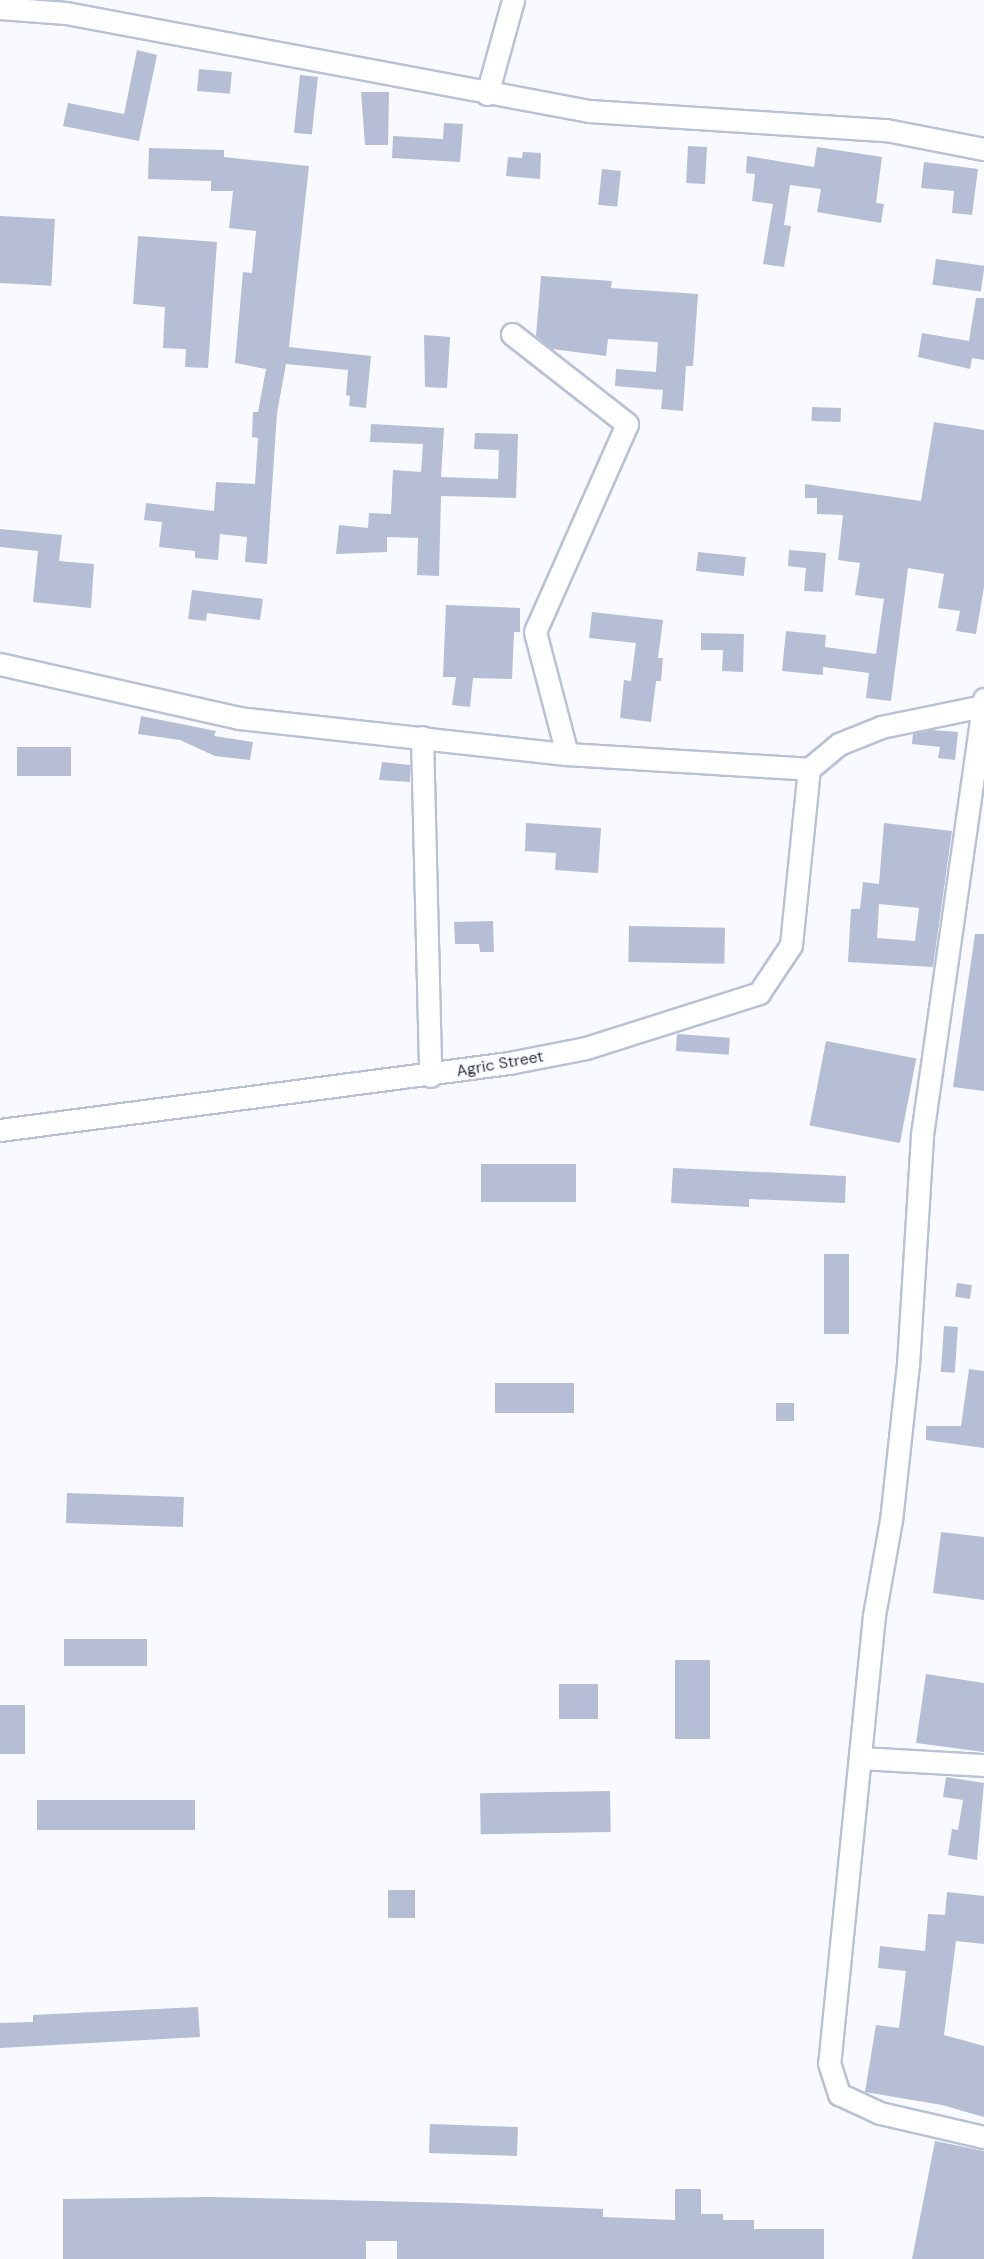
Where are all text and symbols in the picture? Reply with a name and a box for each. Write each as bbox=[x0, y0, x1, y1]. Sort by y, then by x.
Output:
street label: Agric Street bbox=[455, 1047, 545, 1081]

